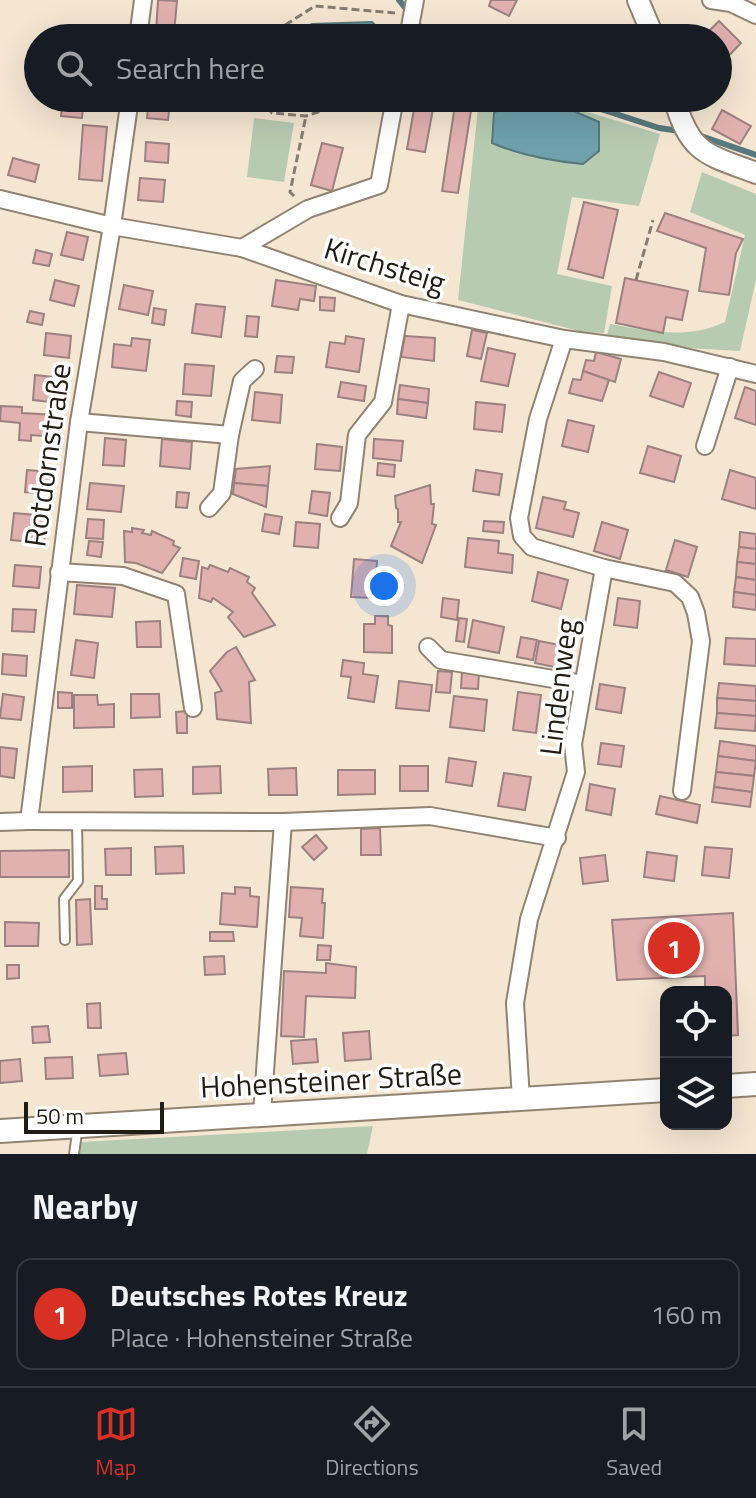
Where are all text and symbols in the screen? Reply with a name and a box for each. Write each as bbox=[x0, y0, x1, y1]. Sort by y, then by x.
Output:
search box bbox=[24, 24, 732, 112]
text: Search here bbox=[116, 45, 265, 91]
icon: search bbox=[52, 46, 96, 90]
street label: Kirchsteig bbox=[319, 225, 451, 305]
street label: Rotdornstraße bbox=[11, 360, 83, 550]
your location bbox=[364, 566, 404, 606]
street label: Lindenweg bbox=[527, 616, 589, 758]
pin: 1 bbox=[648, 918, 700, 978]
map controls bbox=[660, 986, 732, 1130]
button: locate bbox=[660, 986, 732, 1058]
street label: Hohensteiner Straße bbox=[199, 1050, 463, 1110]
button: layers bbox=[660, 1058, 732, 1130]
scale bar bbox=[24, 1098, 164, 1134]
text: 50 m bbox=[36, 1099, 84, 1133]
text: Nearby bbox=[32, 1180, 138, 1232]
text: Deutsches Rotes Kreuz bbox=[110, 1272, 408, 1318]
text: 1 bbox=[53, 1295, 67, 1334]
text: 160 m bbox=[651, 1295, 722, 1334]
text: Place · Hohensteiner Straße bbox=[110, 1318, 413, 1357]
tab: Map bbox=[94, 1402, 138, 1484]
tab: Directions bbox=[325, 1402, 419, 1484]
tab: Saved bbox=[606, 1402, 662, 1484]

